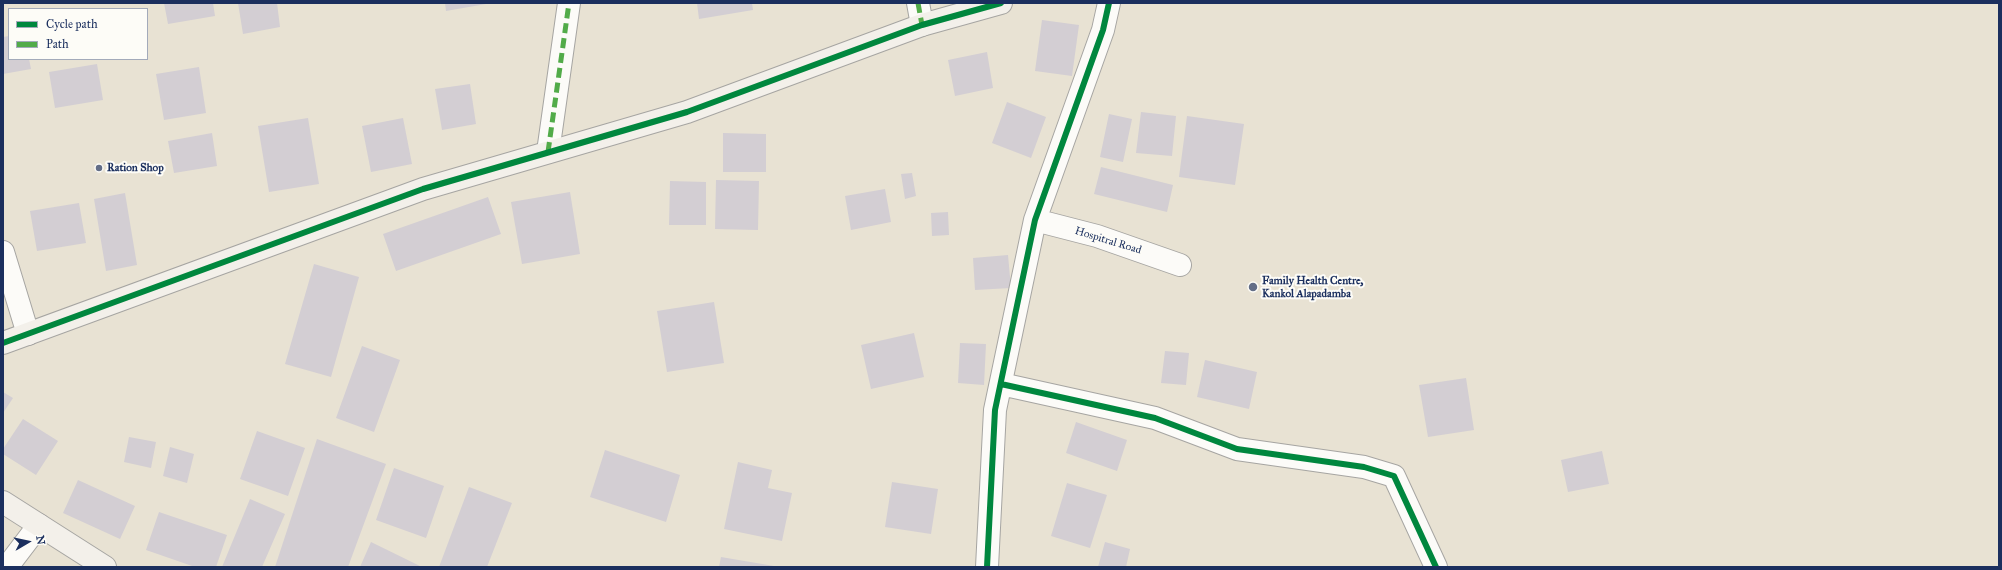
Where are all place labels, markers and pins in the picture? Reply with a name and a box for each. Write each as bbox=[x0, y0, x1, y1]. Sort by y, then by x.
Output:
place label: Ration Shop bbox=[107, 161, 164, 175]
marker: Ration Shop bbox=[94, 163, 104, 173]
place label: Family Health Centre, Kankol Alapadamba bbox=[1262, 274, 1363, 300]
marker: Family Health Centre, Kankol Alapadamba bbox=[1247, 281, 1259, 293]

